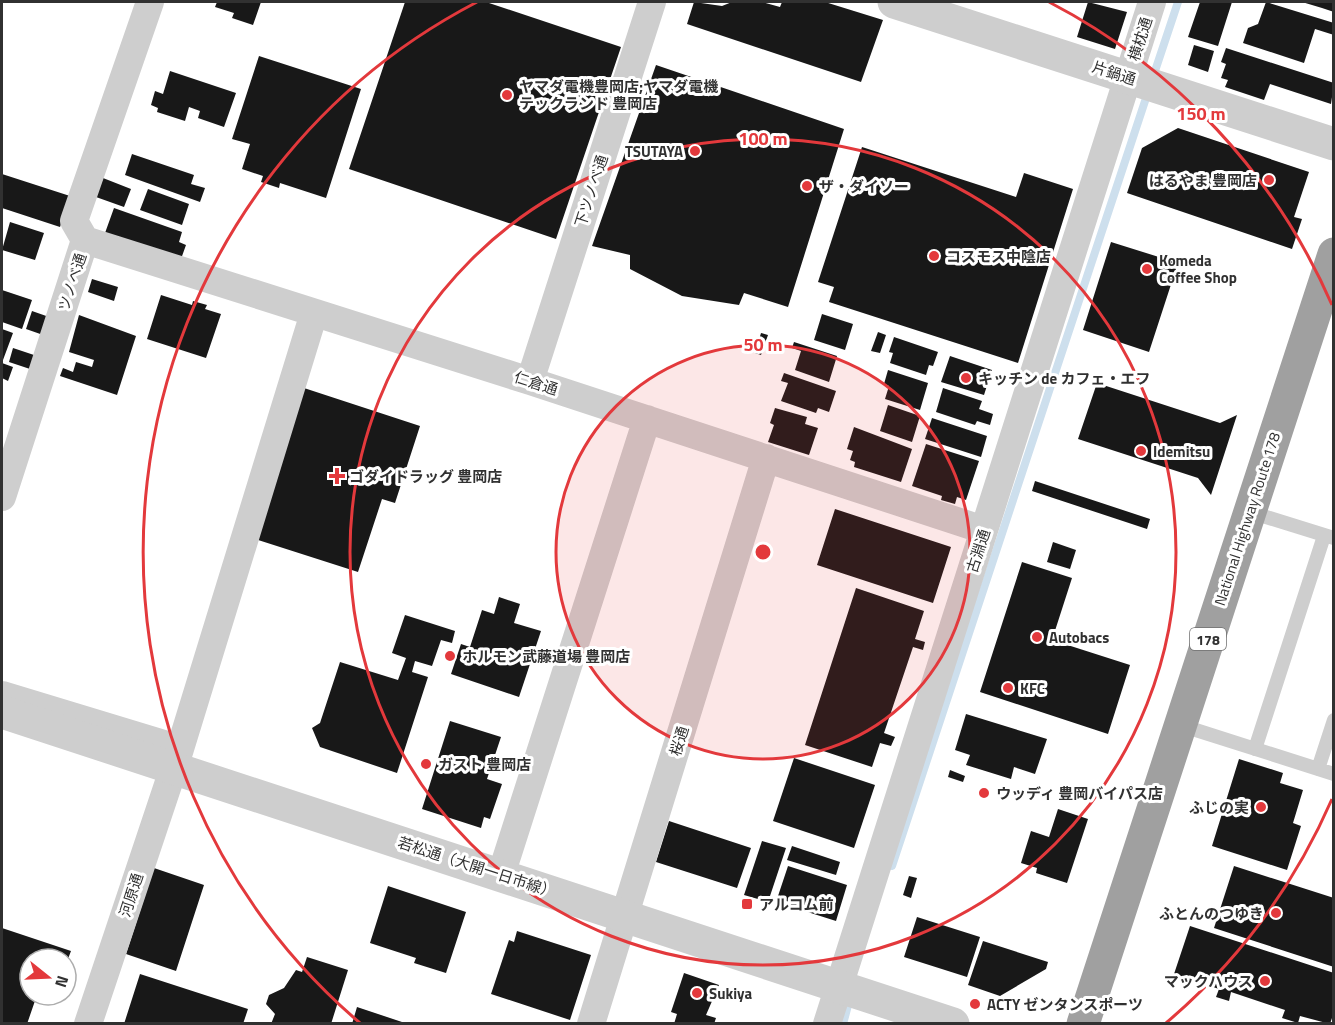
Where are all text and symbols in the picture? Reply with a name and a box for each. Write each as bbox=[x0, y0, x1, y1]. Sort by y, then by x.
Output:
street label: 横枕通 bbox=[1122, 14, 1158, 64]
street label: 片鍋通 bbox=[1089, 55, 1139, 91]
place label: ヤマダ電機豊岡店;ヤマダ電機 テックランド 豊岡店 bbox=[519, 75, 718, 115]
marker: ヤマダ電機豊岡店;ヤマダ電機 テックランド 豊岡店 bbox=[500, 88, 514, 102]
text: 150 m bbox=[1176, 100, 1226, 127]
text: 100 m bbox=[738, 125, 788, 152]
place label: TSUTAYA bbox=[625, 140, 683, 163]
marker: TSUTAYA bbox=[688, 144, 702, 158]
street label: 下ツノベ通 bbox=[568, 152, 614, 230]
place label: はるやま 豊岡店 bbox=[1149, 169, 1257, 192]
marker: はるやま 豊岡店 bbox=[1262, 173, 1276, 187]
place label: ザ・ダイソー bbox=[819, 175, 909, 198]
marker: ザ・ダイソー bbox=[800, 179, 814, 193]
place label: コスモス中陰店 bbox=[946, 245, 1051, 268]
marker: コスモス中陰店 bbox=[927, 249, 941, 263]
place label: Komeda Coffee Shop bbox=[1159, 249, 1237, 289]
street label: ツノベ通 bbox=[52, 250, 92, 314]
marker: Komeda Coffee Shop bbox=[1140, 262, 1154, 276]
text: 50 m bbox=[743, 331, 783, 358]
street label: 仁倉通 bbox=[511, 365, 561, 401]
place label: キッチン de カフェ・エフ bbox=[978, 367, 1151, 390]
marker: キッチン de カフェ・エフ bbox=[959, 371, 973, 385]
street label: National Highway Route 178 bbox=[1208, 429, 1286, 609]
place label: Idemitsu bbox=[1153, 440, 1210, 463]
marker: Idemitsu bbox=[1134, 444, 1148, 458]
place label: ゴダイドラッグ 豊岡店 bbox=[349, 465, 502, 488]
marker: ゴダイドラッグ 豊岡店 bbox=[330, 469, 344, 483]
street label: 古淵通 bbox=[960, 526, 996, 576]
centre of rings bbox=[753, 542, 773, 562]
place label: Autobacs bbox=[1049, 626, 1109, 649]
road number: 178 bbox=[1190, 628, 1226, 650]
marker: Autobacs bbox=[1030, 630, 1044, 644]
place label: ホルモン武藤道場 豊岡店 bbox=[462, 645, 630, 668]
marker: ホルモン武藤道場 豊岡店 bbox=[443, 649, 457, 663]
place label: KFC bbox=[1020, 677, 1045, 700]
marker: KFC bbox=[1001, 681, 1015, 695]
street label: 桜通 bbox=[664, 723, 694, 759]
place label: ガスト 豊岡店 bbox=[438, 753, 531, 776]
marker: ガスト 豊岡店 bbox=[419, 757, 433, 771]
place label: ウッディ 豊岡バイパス店 bbox=[996, 782, 1163, 805]
marker: ウッディ 豊岡バイパス店 bbox=[977, 786, 991, 800]
place label: ふじの実 bbox=[1189, 796, 1249, 819]
marker: ふじの実 bbox=[1254, 800, 1268, 814]
street label: 若松通（大開一日市線） bbox=[395, 831, 559, 903]
street label: 河原通 bbox=[113, 870, 149, 920]
place label: アルコム前 bbox=[759, 893, 834, 916]
marker: アルコム前 bbox=[740, 897, 754, 911]
place label: ふとんのつゆき bbox=[1159, 902, 1264, 925]
marker: ふとんのつゆき bbox=[1269, 906, 1283, 920]
north arrow bbox=[18, 947, 78, 1007]
place label: マックハウス bbox=[1164, 970, 1253, 993]
text: N bbox=[49, 973, 75, 991]
marker: マックハウス bbox=[1258, 974, 1272, 988]
place label: Sukiya bbox=[709, 982, 752, 1005]
marker: Sukiya bbox=[690, 986, 704, 1000]
place label: ACTY ゼンタンスポーツ bbox=[987, 993, 1143, 1016]
marker: ACTY ゼンタンスポーツ bbox=[968, 997, 982, 1011]

